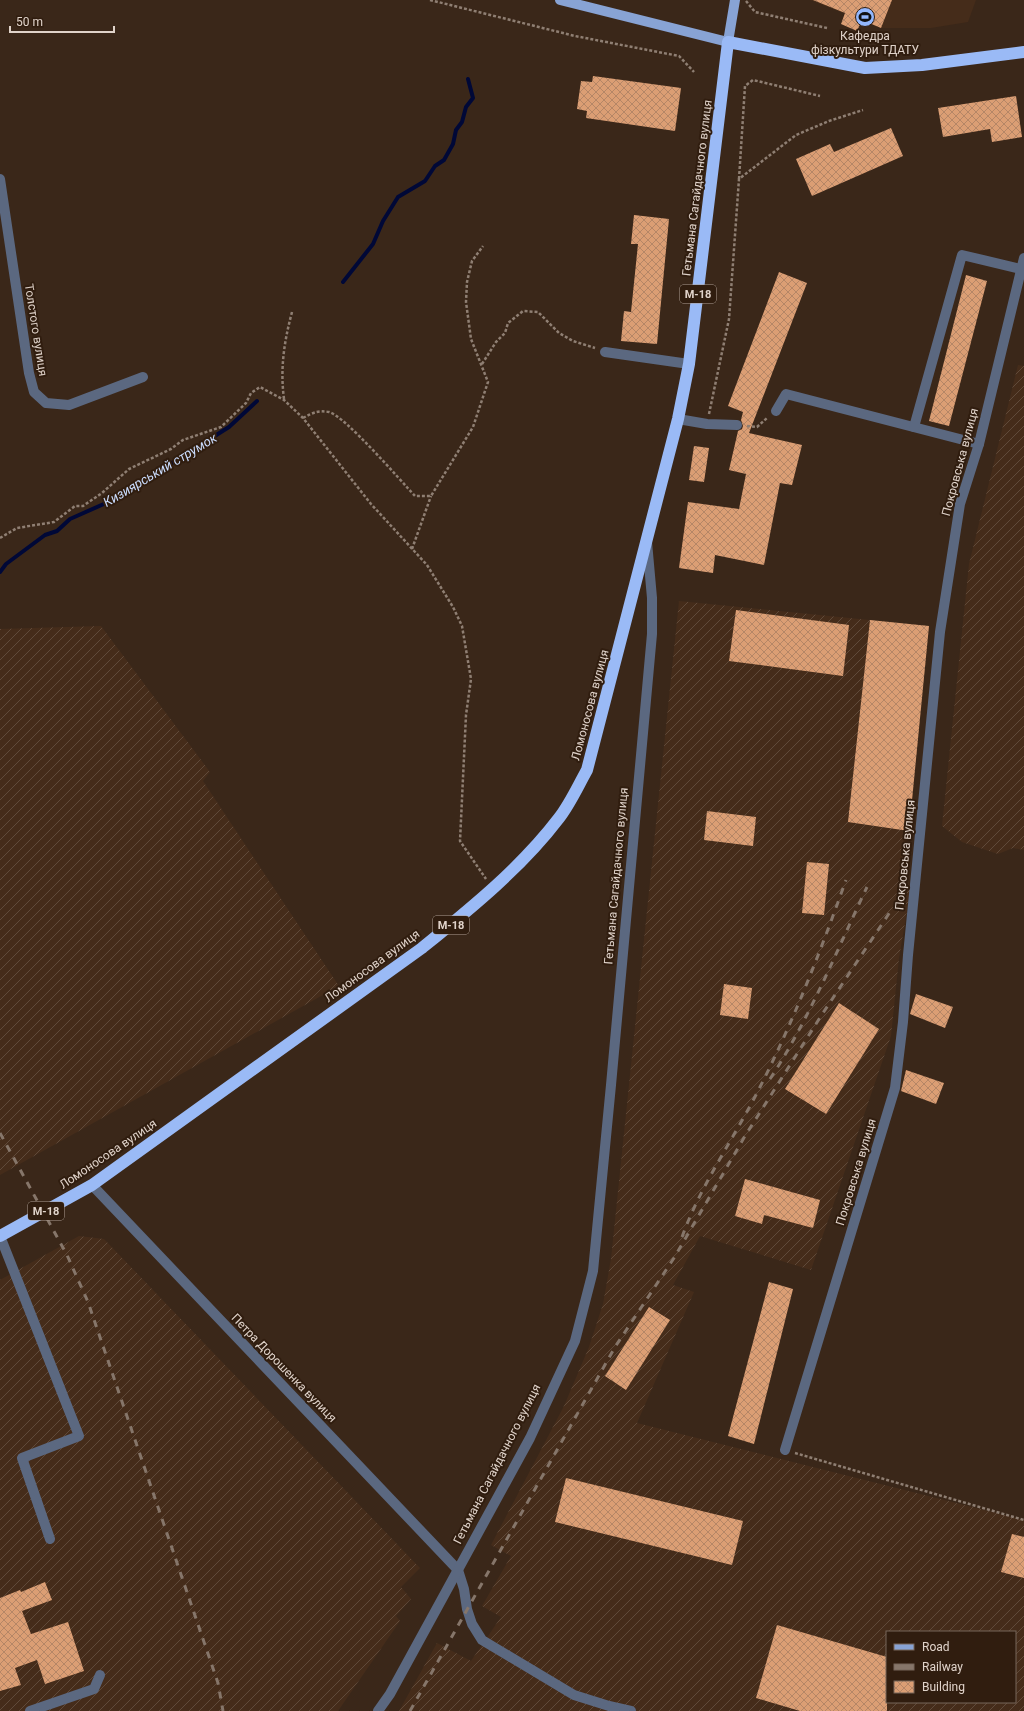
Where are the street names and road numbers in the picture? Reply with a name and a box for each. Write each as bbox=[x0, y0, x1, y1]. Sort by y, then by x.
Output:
street label: Гетьмана Сагайдачного вулиця bbox=[679, 99, 715, 277]
street label: Толстого вулиця bbox=[22, 283, 50, 377]
road number: М-18 bbox=[680, 285, 716, 303]
street label: Покровська вулиця bbox=[939, 407, 981, 517]
street label: Ломоносова вулиця bbox=[568, 648, 612, 762]
street label: Гетьмана Сагайдачного вулиця bbox=[601, 787, 631, 965]
street label: Покровська вулиця bbox=[892, 799, 918, 911]
road number: М-18 bbox=[433, 916, 469, 934]
street label: Ломоносова вулиця bbox=[322, 927, 422, 1005]
street label: Ломоносова вулиця bbox=[57, 1116, 159, 1192]
street label: Покровська вулиця bbox=[833, 1117, 879, 1227]
road number: М-18 bbox=[28, 1202, 64, 1220]
street label: Петра Дорошенка вулиця bbox=[229, 1311, 339, 1425]
street label: Гетьмана Сагайдачного вулиця bbox=[450, 1382, 544, 1546]

